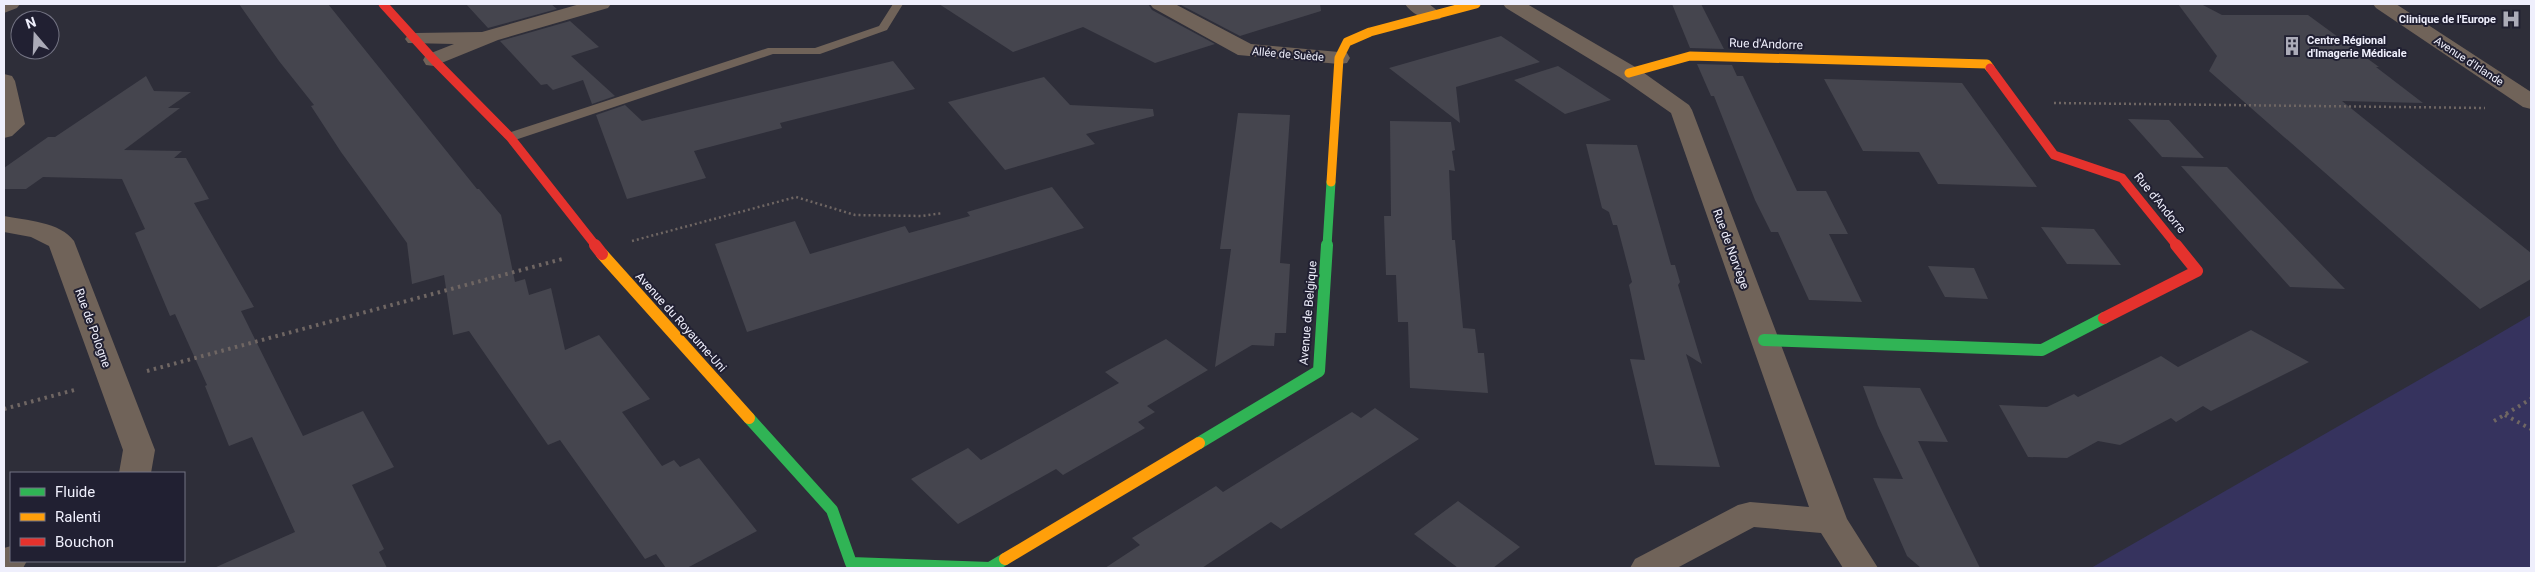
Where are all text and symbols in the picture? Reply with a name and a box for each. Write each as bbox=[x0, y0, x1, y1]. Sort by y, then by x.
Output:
hospital icon: Clinique de l'Europe bbox=[2500, 8, 2522, 30]
north arrow bbox=[10, 10, 60, 60]
place label: Clinique de l'Europe bbox=[2399, 13, 2496, 26]
text: N bbox=[23, 14, 38, 32]
place label: Centre Régional d'Imagerie Médicale bbox=[2307, 34, 2407, 60]
street label: Avenue d'Irlande bbox=[2432, 34, 2506, 89]
building icon: Centre Régional d'Imagerie Médicale bbox=[2281, 35, 2303, 57]
street label: Rue d'Andorre bbox=[1729, 36, 1803, 52]
street label: Allée de Suède bbox=[1251, 45, 1325, 64]
street label: Rue d'Andorre bbox=[2131, 170, 2189, 236]
street label: Rue de Norvège bbox=[1710, 207, 1752, 291]
street label: Avenue de Belgique bbox=[1296, 260, 1320, 366]
street label: Avenue du Royaume-Uni bbox=[633, 269, 729, 375]
street label: Rue de Pologne bbox=[72, 286, 114, 370]
legend bbox=[10, 472, 185, 562]
text: Fluide bbox=[55, 483, 95, 501]
text: Ralenti bbox=[55, 508, 101, 526]
text: Bouchon bbox=[55, 533, 114, 551]

